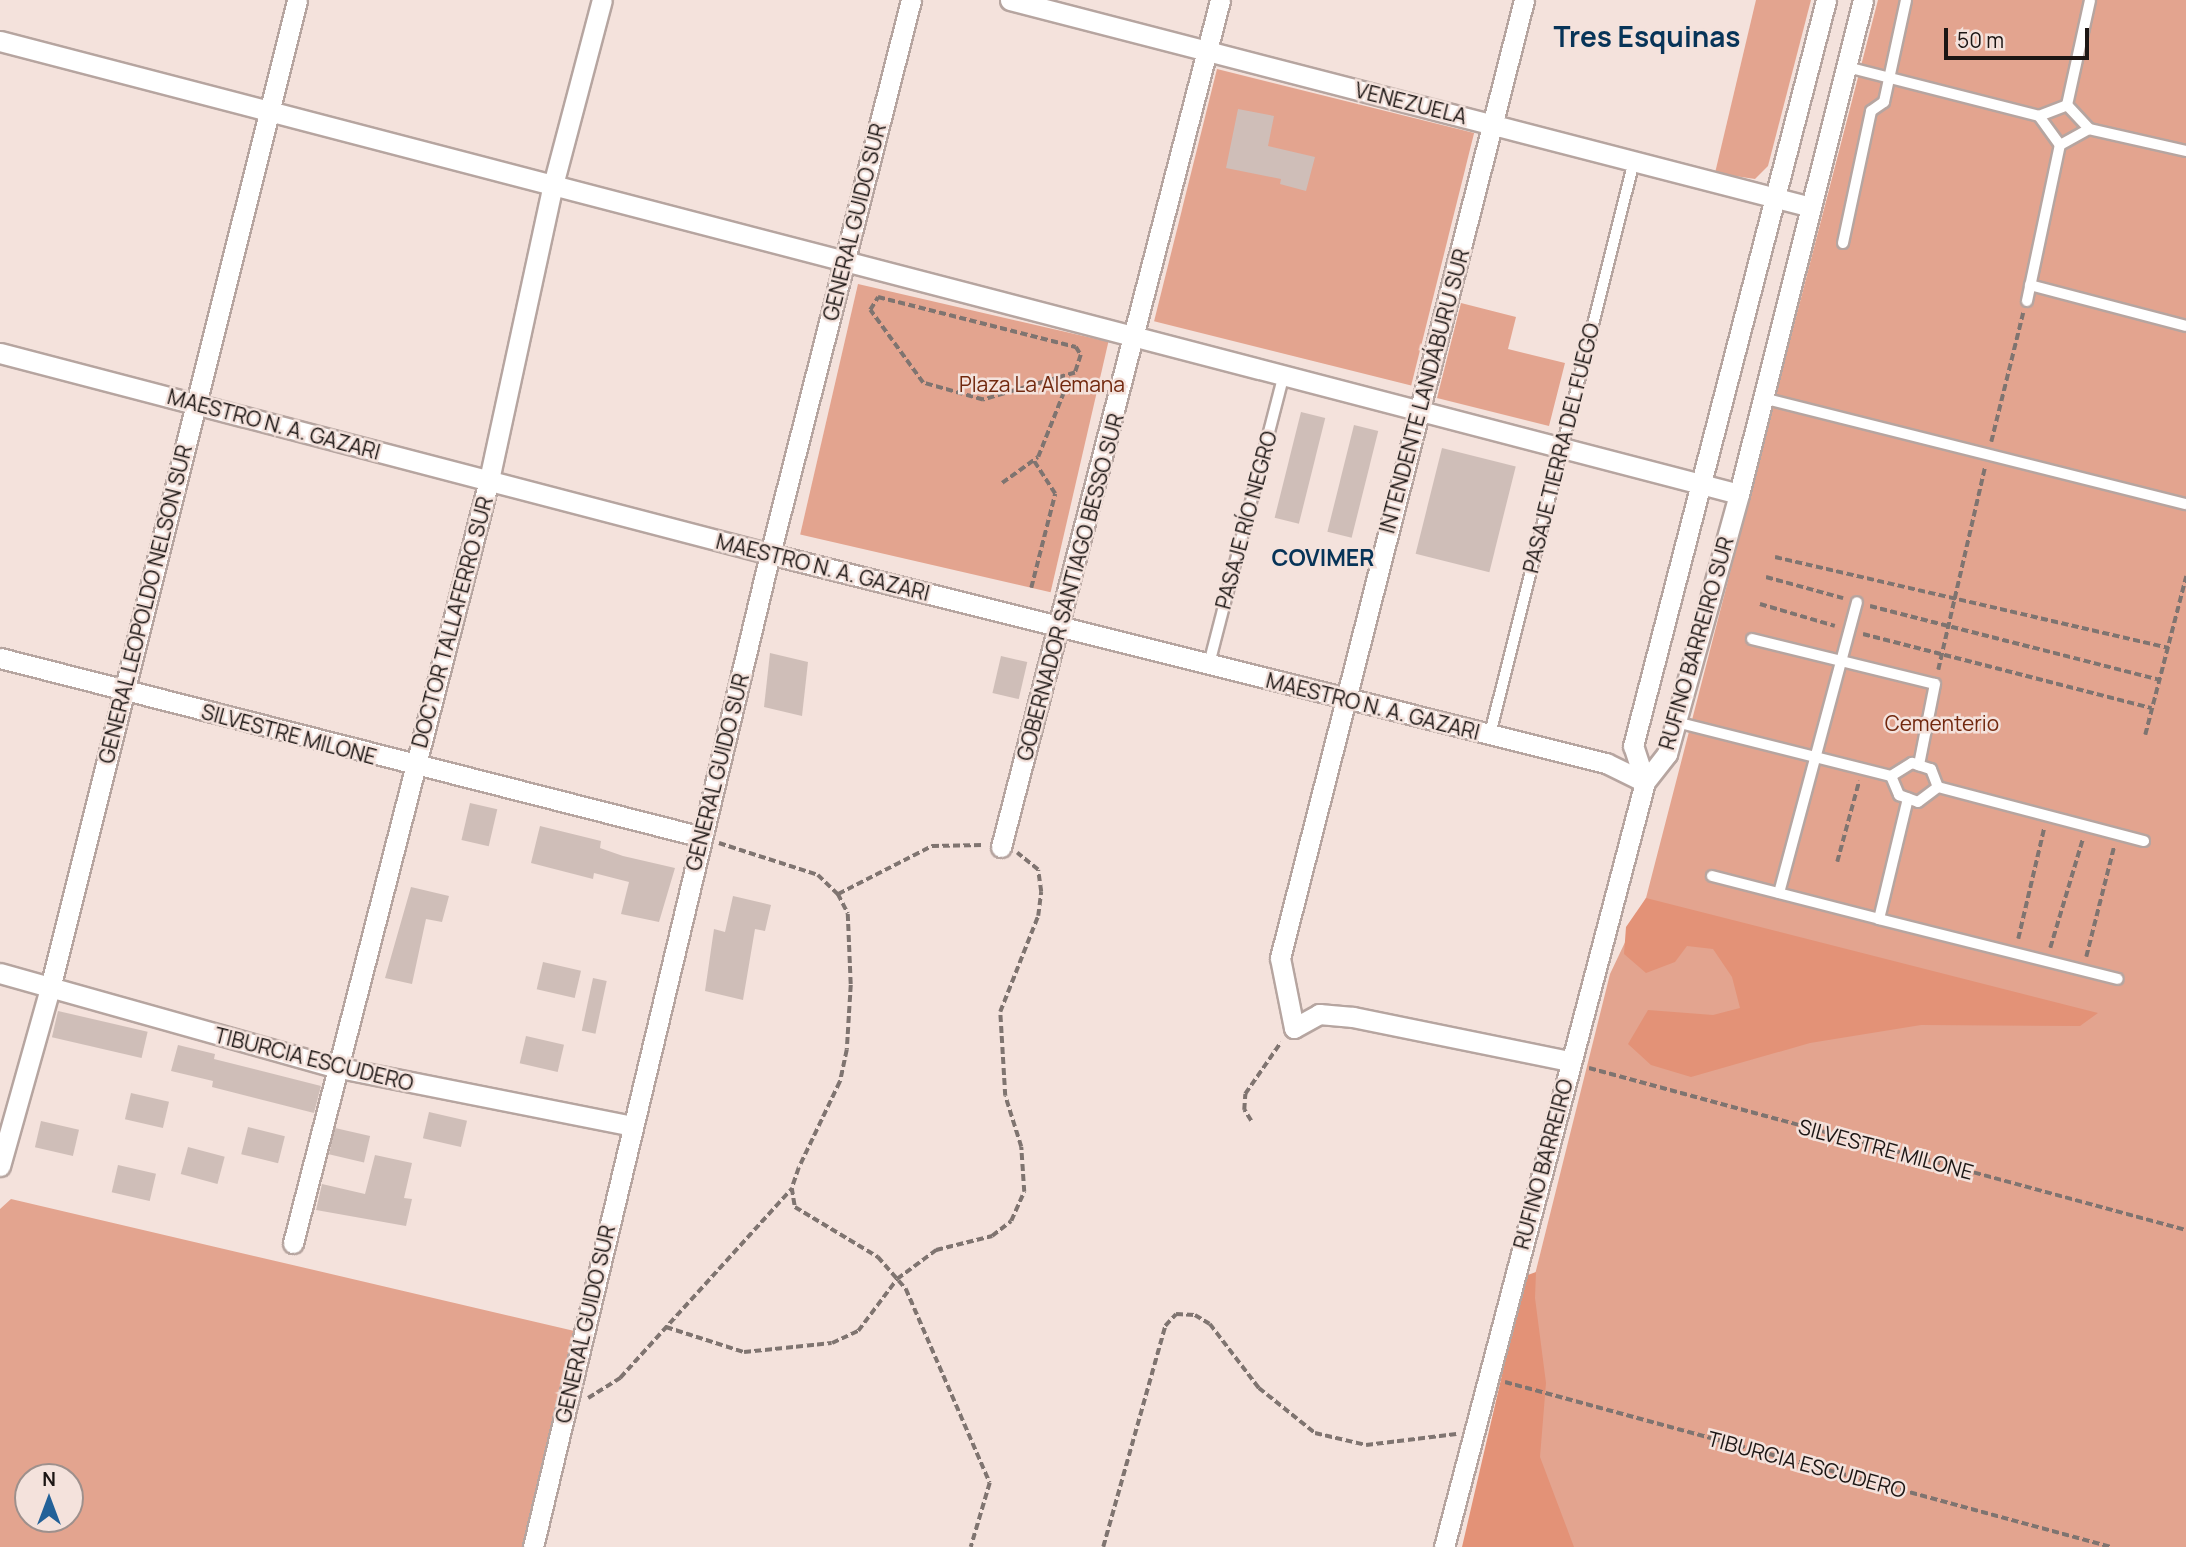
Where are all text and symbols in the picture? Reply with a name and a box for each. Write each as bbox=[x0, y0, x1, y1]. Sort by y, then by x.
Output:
scale bar bbox=[1948, 14, 2093, 58]
district label: Tres Esquinas bbox=[1553, 19, 1741, 53]
text: 50 m bbox=[1957, 26, 2004, 54]
street label: VENEZUELA bbox=[1352, 77, 1470, 129]
street label: GENERAL GUIDO SUR bbox=[817, 120, 891, 324]
street label: INTENDENTE LANDÁBURU SUR bbox=[1374, 246, 1474, 536]
street label: PASAJE TIERRA DEL FUEGO bbox=[1518, 320, 1604, 576]
park label: Plaza La Alemana bbox=[959, 371, 1125, 397]
street label: MAESTRO N. A. GAZARI bbox=[165, 383, 383, 465]
street label: GOBERNADOR SANTIAGO BESSO SUR bbox=[1011, 411, 1129, 763]
street label: PASAJE RÍO NEGRO bbox=[1210, 428, 1282, 612]
street label: GENERAL LEOPOLDO NELSON SUR bbox=[93, 442, 197, 766]
street label: DOCTOR TALLAFERRO SUR bbox=[406, 494, 498, 750]
street label: MAESTRO N. A. GAZARI bbox=[714, 528, 932, 606]
street label: RUFINO BARREIRO SUR bbox=[1654, 534, 1738, 752]
district label: COVIMER bbox=[1271, 543, 1375, 571]
street label: MAESTRO N. A. GAZARI bbox=[1264, 667, 1482, 745]
street label: GENERAL GUIDO SUR bbox=[680, 670, 754, 874]
street label: SILVESTRE MILONE bbox=[199, 699, 379, 769]
park label: Cementerio bbox=[1885, 710, 1999, 736]
street label: TIBURCIA ESCUDERO bbox=[212, 1022, 416, 1096]
street label: RUFINO BARREIRO bbox=[1508, 1076, 1578, 1252]
street label: SILVESTRE MILONE bbox=[1796, 1114, 1976, 1184]
street label: GENERAL GUIDO SUR bbox=[550, 1222, 620, 1426]
street label: TIBURCIA ESCUDERO bbox=[1705, 1425, 1909, 1503]
north arrow bbox=[14, 1463, 84, 1533]
text: N bbox=[42, 1466, 56, 1492]

